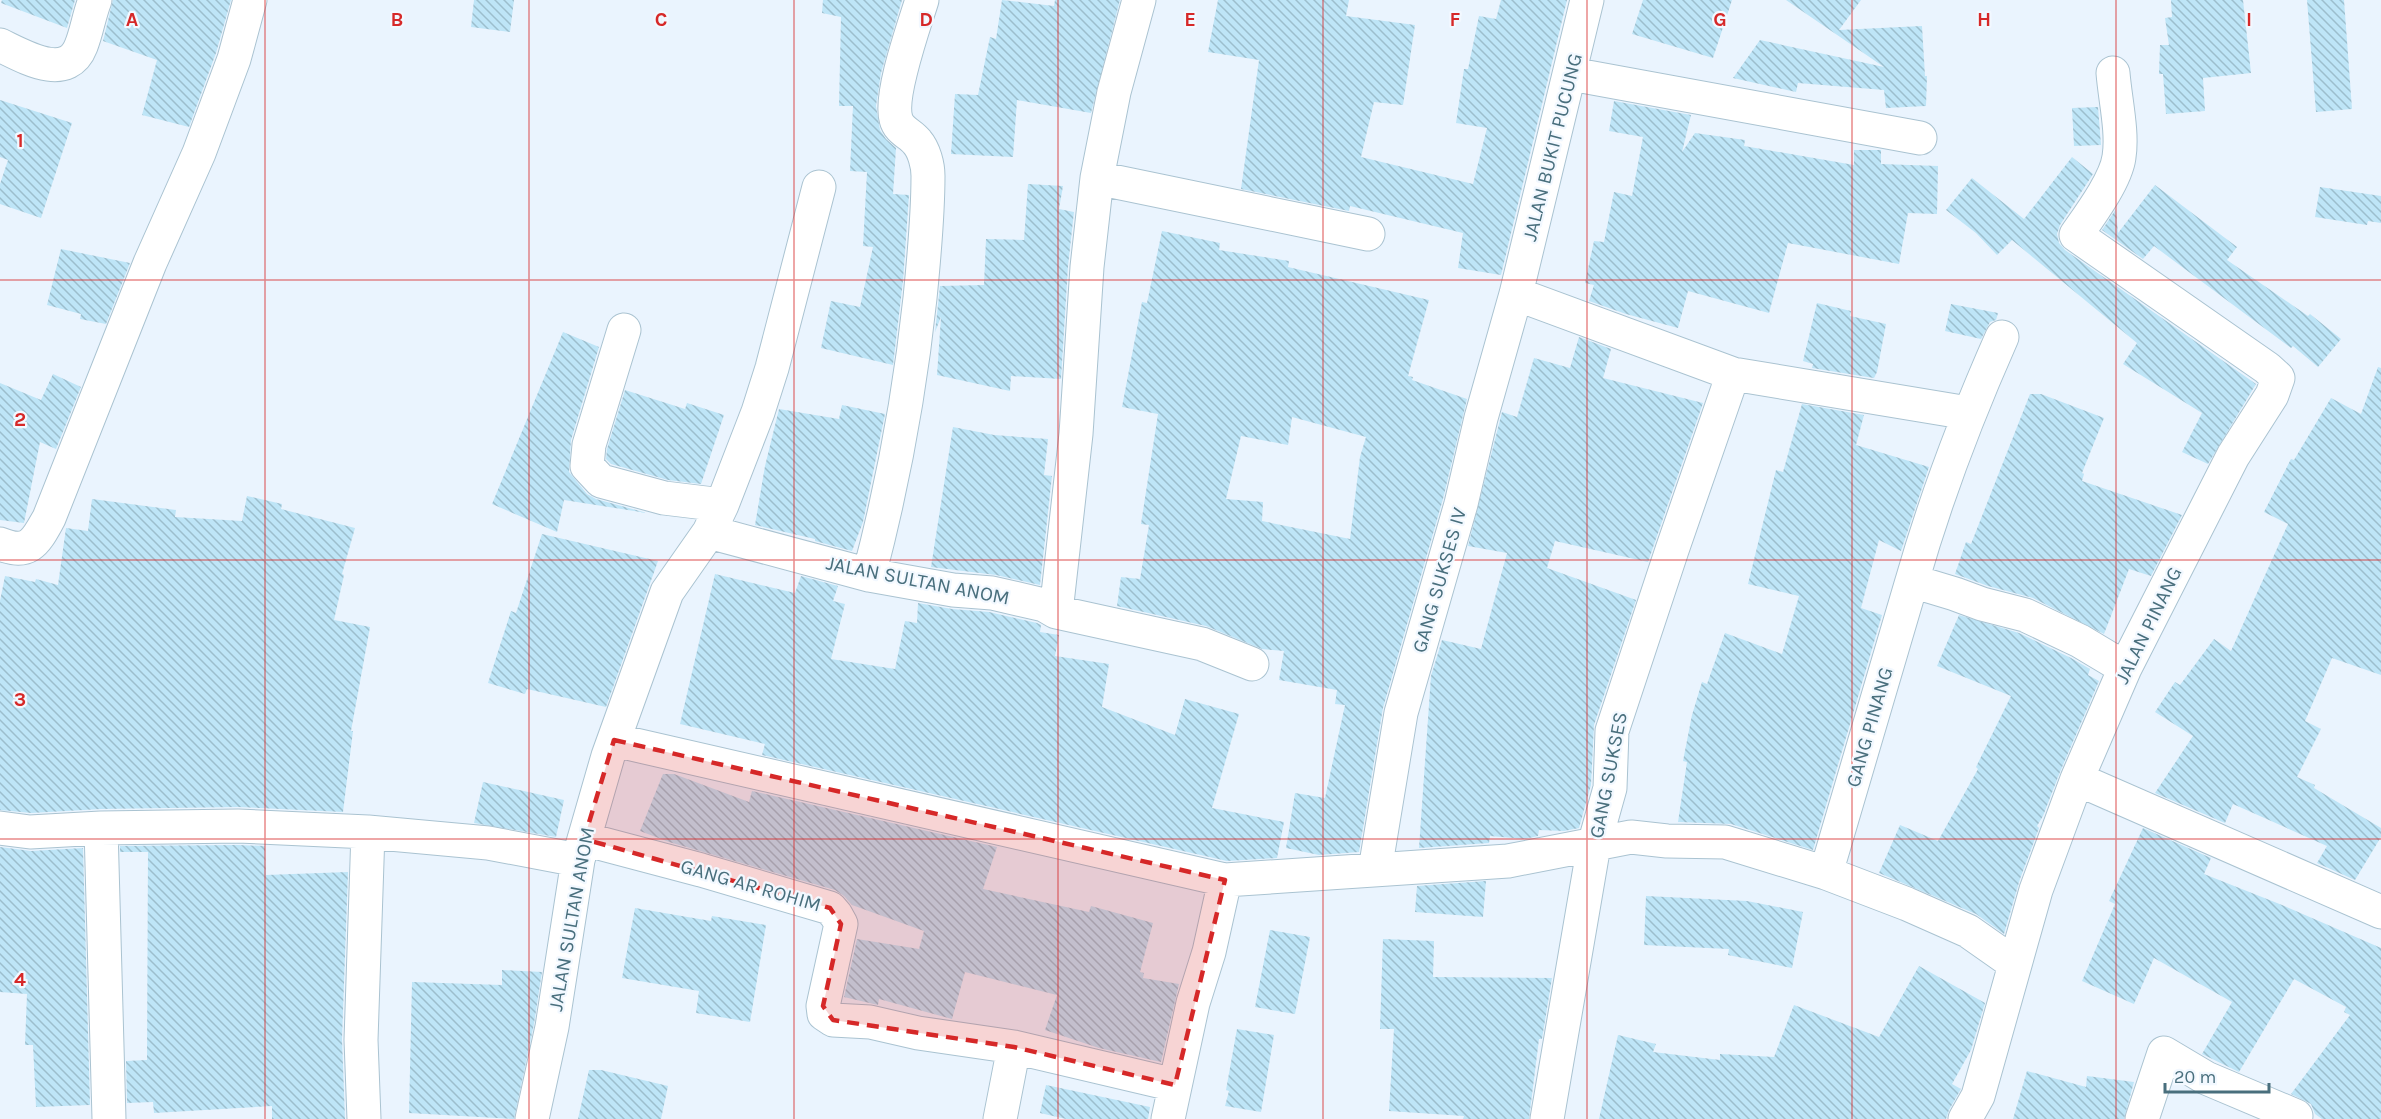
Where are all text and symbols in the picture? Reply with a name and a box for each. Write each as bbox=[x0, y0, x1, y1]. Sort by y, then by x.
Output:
text: A bbox=[126, 8, 139, 31]
text: B bbox=[391, 8, 403, 31]
text: C bbox=[655, 8, 667, 31]
text: D bbox=[919, 8, 933, 31]
text: E bbox=[1184, 8, 1196, 31]
text: F bbox=[1450, 8, 1461, 31]
text: G bbox=[1713, 8, 1727, 31]
text: H bbox=[1977, 8, 1991, 31]
text: I bbox=[2246, 8, 2252, 31]
street label: JALAN BUKIT PUCUNG bbox=[1518, 51, 1587, 243]
text: 1 bbox=[16, 129, 24, 152]
text: 2 bbox=[14, 408, 26, 431]
street label: GANG SUKSES IV bbox=[1408, 505, 1471, 655]
street label: JALAN SULTAN ANOM bbox=[824, 551, 1012, 610]
street label: JALAN PINANG bbox=[2110, 563, 2187, 687]
street label: GANG PINANG bbox=[1841, 664, 1898, 790]
text: 3 bbox=[14, 688, 26, 711]
street label: GANG SUKSES bbox=[1585, 710, 1632, 840]
street label: JALAN SULTAN ANOM bbox=[544, 825, 599, 1013]
street label: GANG AR ROHIM bbox=[678, 854, 824, 917]
text: 4 bbox=[14, 968, 26, 991]
scale bar bbox=[2165, 1056, 2268, 1094]
text: 20 m bbox=[2174, 1066, 2216, 1088]

